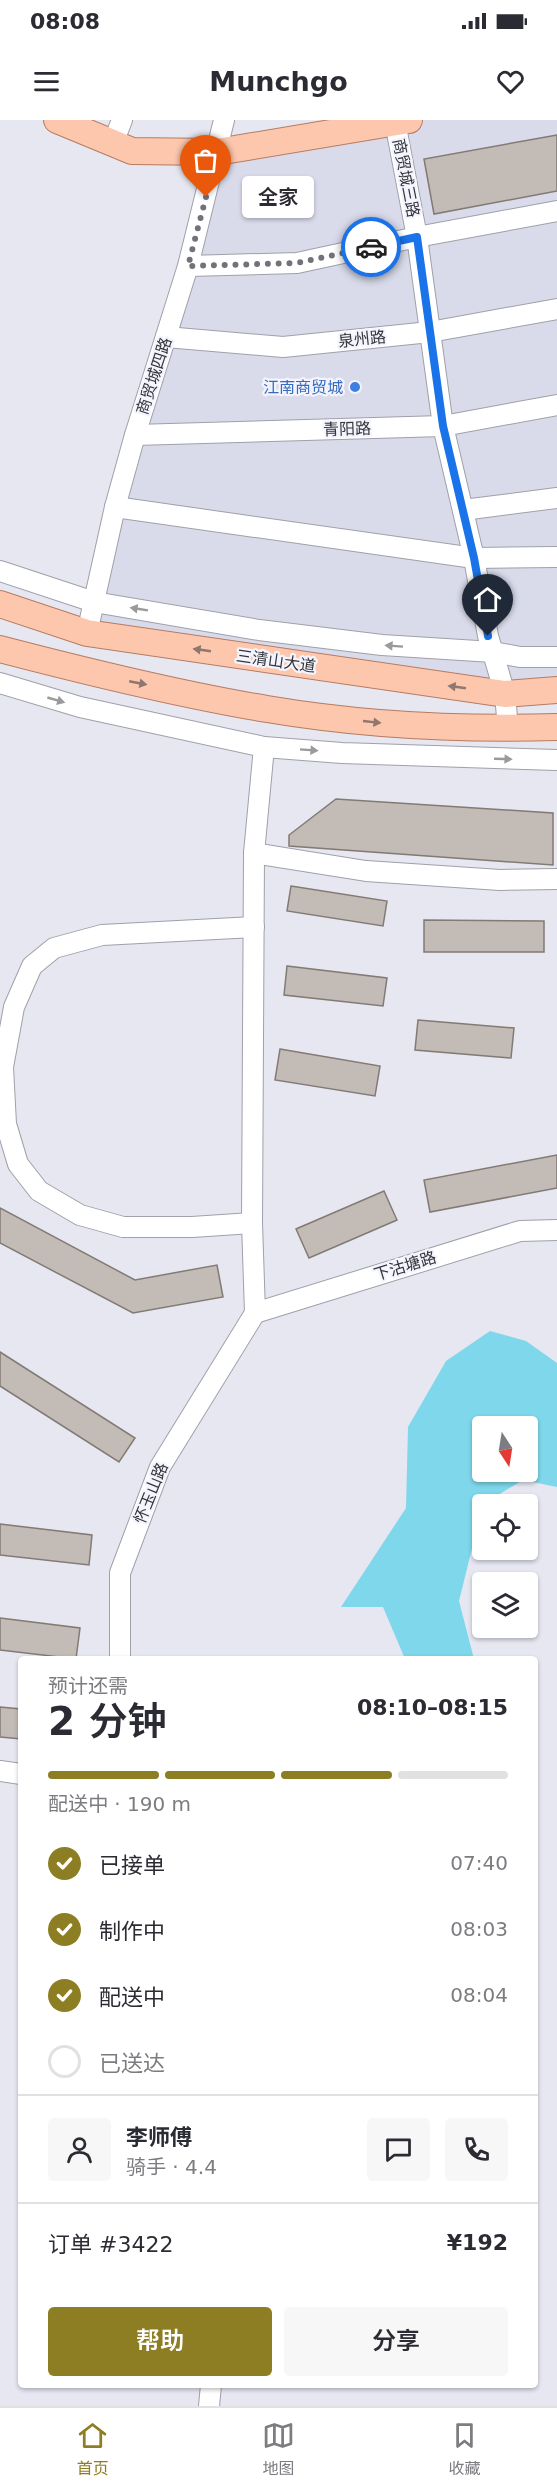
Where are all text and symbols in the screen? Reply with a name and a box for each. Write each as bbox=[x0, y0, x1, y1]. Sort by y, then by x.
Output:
text: 08:08 bbox=[30, 9, 100, 34]
icon: menu bbox=[30, 65, 63, 98]
icon: heart bbox=[494, 65, 527, 98]
text: Munchgo bbox=[209, 66, 348, 97]
pin bbox=[180, 135, 231, 197]
street label: 商贸城三路 bbox=[389, 137, 423, 219]
icon: bag bbox=[189, 144, 222, 177]
callout: 全家 bbox=[242, 176, 314, 218]
text: 全家 bbox=[258, 185, 298, 209]
courier bbox=[341, 217, 401, 277]
icon: car bbox=[355, 231, 388, 264]
street label: 泉州路 bbox=[337, 327, 387, 351]
street label: 商贸城四路 bbox=[133, 335, 175, 417]
place label: 江南商贸城 bbox=[263, 378, 343, 397]
marker: 江南商贸城 bbox=[348, 380, 362, 394]
street label: 青阳路 bbox=[323, 419, 371, 439]
pin bbox=[462, 574, 513, 636]
icon: home bbox=[471, 583, 504, 616]
one-way arrow bbox=[129, 604, 148, 613]
one-way arrow bbox=[385, 641, 404, 651]
one-way arrow bbox=[192, 645, 211, 654]
street label: 三清山大道 bbox=[235, 646, 317, 676]
one-way arrow bbox=[129, 679, 148, 689]
one-way arrow bbox=[448, 683, 467, 692]
one-way arrow bbox=[47, 696, 65, 705]
one-way arrow bbox=[363, 717, 382, 726]
one-way arrow bbox=[299, 746, 318, 755]
one-way arrow bbox=[494, 754, 513, 764]
street label: 下沽塘路 bbox=[372, 1248, 438, 1284]
north arrow bbox=[472, 1416, 538, 1482]
map controls bbox=[472, 1416, 538, 1638]
street label: 怀玉山路 bbox=[130, 1460, 172, 1526]
button: locate bbox=[472, 1494, 538, 1560]
button: layers bbox=[472, 1572, 538, 1638]
text: 预计还需 bbox=[48, 1674, 128, 1698]
text: 08:10–08:15 bbox=[357, 1695, 508, 1720]
text: 2 分钟 bbox=[48, 1699, 167, 1744]
text: 配送中 · 190 m bbox=[48, 1792, 191, 1816]
icon: check bbox=[48, 1847, 81, 1880]
text: 07:40 bbox=[450, 1851, 508, 1875]
text: 已接单 bbox=[99, 1853, 165, 1878]
icon: check bbox=[48, 1913, 81, 1946]
text: 08:03 bbox=[450, 1917, 508, 1941]
text: 制作中 bbox=[99, 1919, 165, 1944]
icon: check bbox=[48, 1979, 81, 2012]
text: 08:04 bbox=[450, 1983, 508, 2007]
text: 配送中 bbox=[99, 1985, 165, 2010]
text: 已送达 bbox=[99, 2051, 165, 2076]
button: person bbox=[48, 2118, 111, 2181]
button: chat bbox=[367, 2118, 430, 2181]
button: phone bbox=[445, 2118, 508, 2181]
text: 李师傅 bbox=[126, 2125, 192, 2150]
text: 骑手 · 4.4 bbox=[126, 2155, 217, 2179]
text: ¥192 bbox=[447, 2230, 508, 2255]
text: 订单 #3422 bbox=[48, 2232, 173, 2257]
button: 帮助 bbox=[48, 2307, 272, 2376]
button: 分享 bbox=[284, 2307, 508, 2376]
tab: 首页 bbox=[76, 2419, 109, 2479]
tab: 地图 bbox=[262, 2419, 295, 2479]
tab: 收藏 bbox=[448, 2419, 481, 2479]

